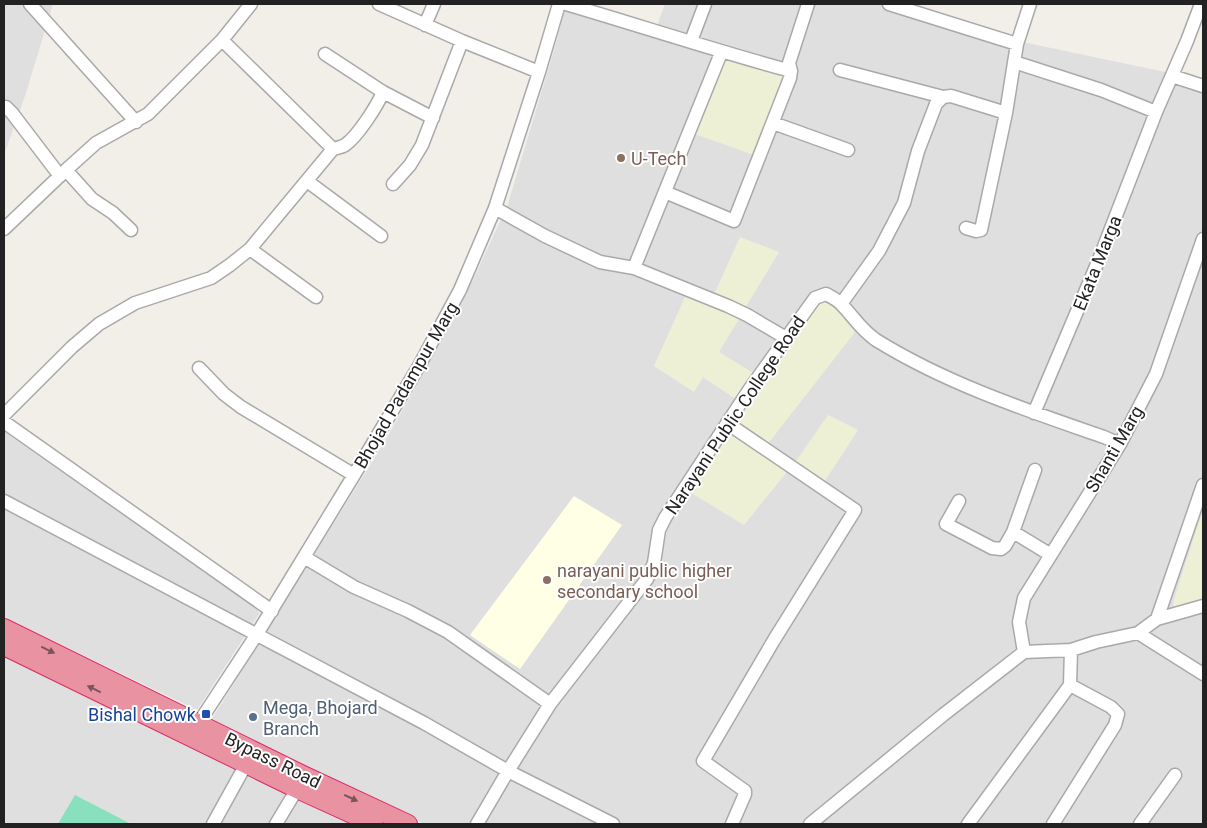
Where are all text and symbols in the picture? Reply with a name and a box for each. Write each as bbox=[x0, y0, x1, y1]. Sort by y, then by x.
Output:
place label: U-Tech bbox=[631, 148, 686, 169]
marker: U-Tech bbox=[615, 152, 627, 164]
street label: Ekata Marga bbox=[1068, 212, 1126, 314]
street label: Bhojad Padampur Marg bbox=[350, 298, 462, 472]
street label: Narayani Public College Road bbox=[661, 312, 809, 518]
street label: Shanti Marg bbox=[1081, 402, 1147, 496]
place label: narayani public higher secondary school bbox=[557, 560, 732, 602]
marker: narayani public higher secondary school bbox=[541, 574, 553, 586]
one-way arrow bbox=[40, 646, 55, 654]
one-way arrow bbox=[86, 685, 101, 694]
place label: Mega, Bhojard Branch bbox=[263, 697, 378, 739]
place label: Bishal Chowk bbox=[88, 704, 197, 725]
marker: Bishal Chowk bbox=[200, 708, 212, 720]
marker: Mega, Bhojard Branch bbox=[247, 711, 259, 723]
street label: Bypass Road bbox=[222, 728, 324, 792]
one-way arrow bbox=[344, 794, 358, 802]

